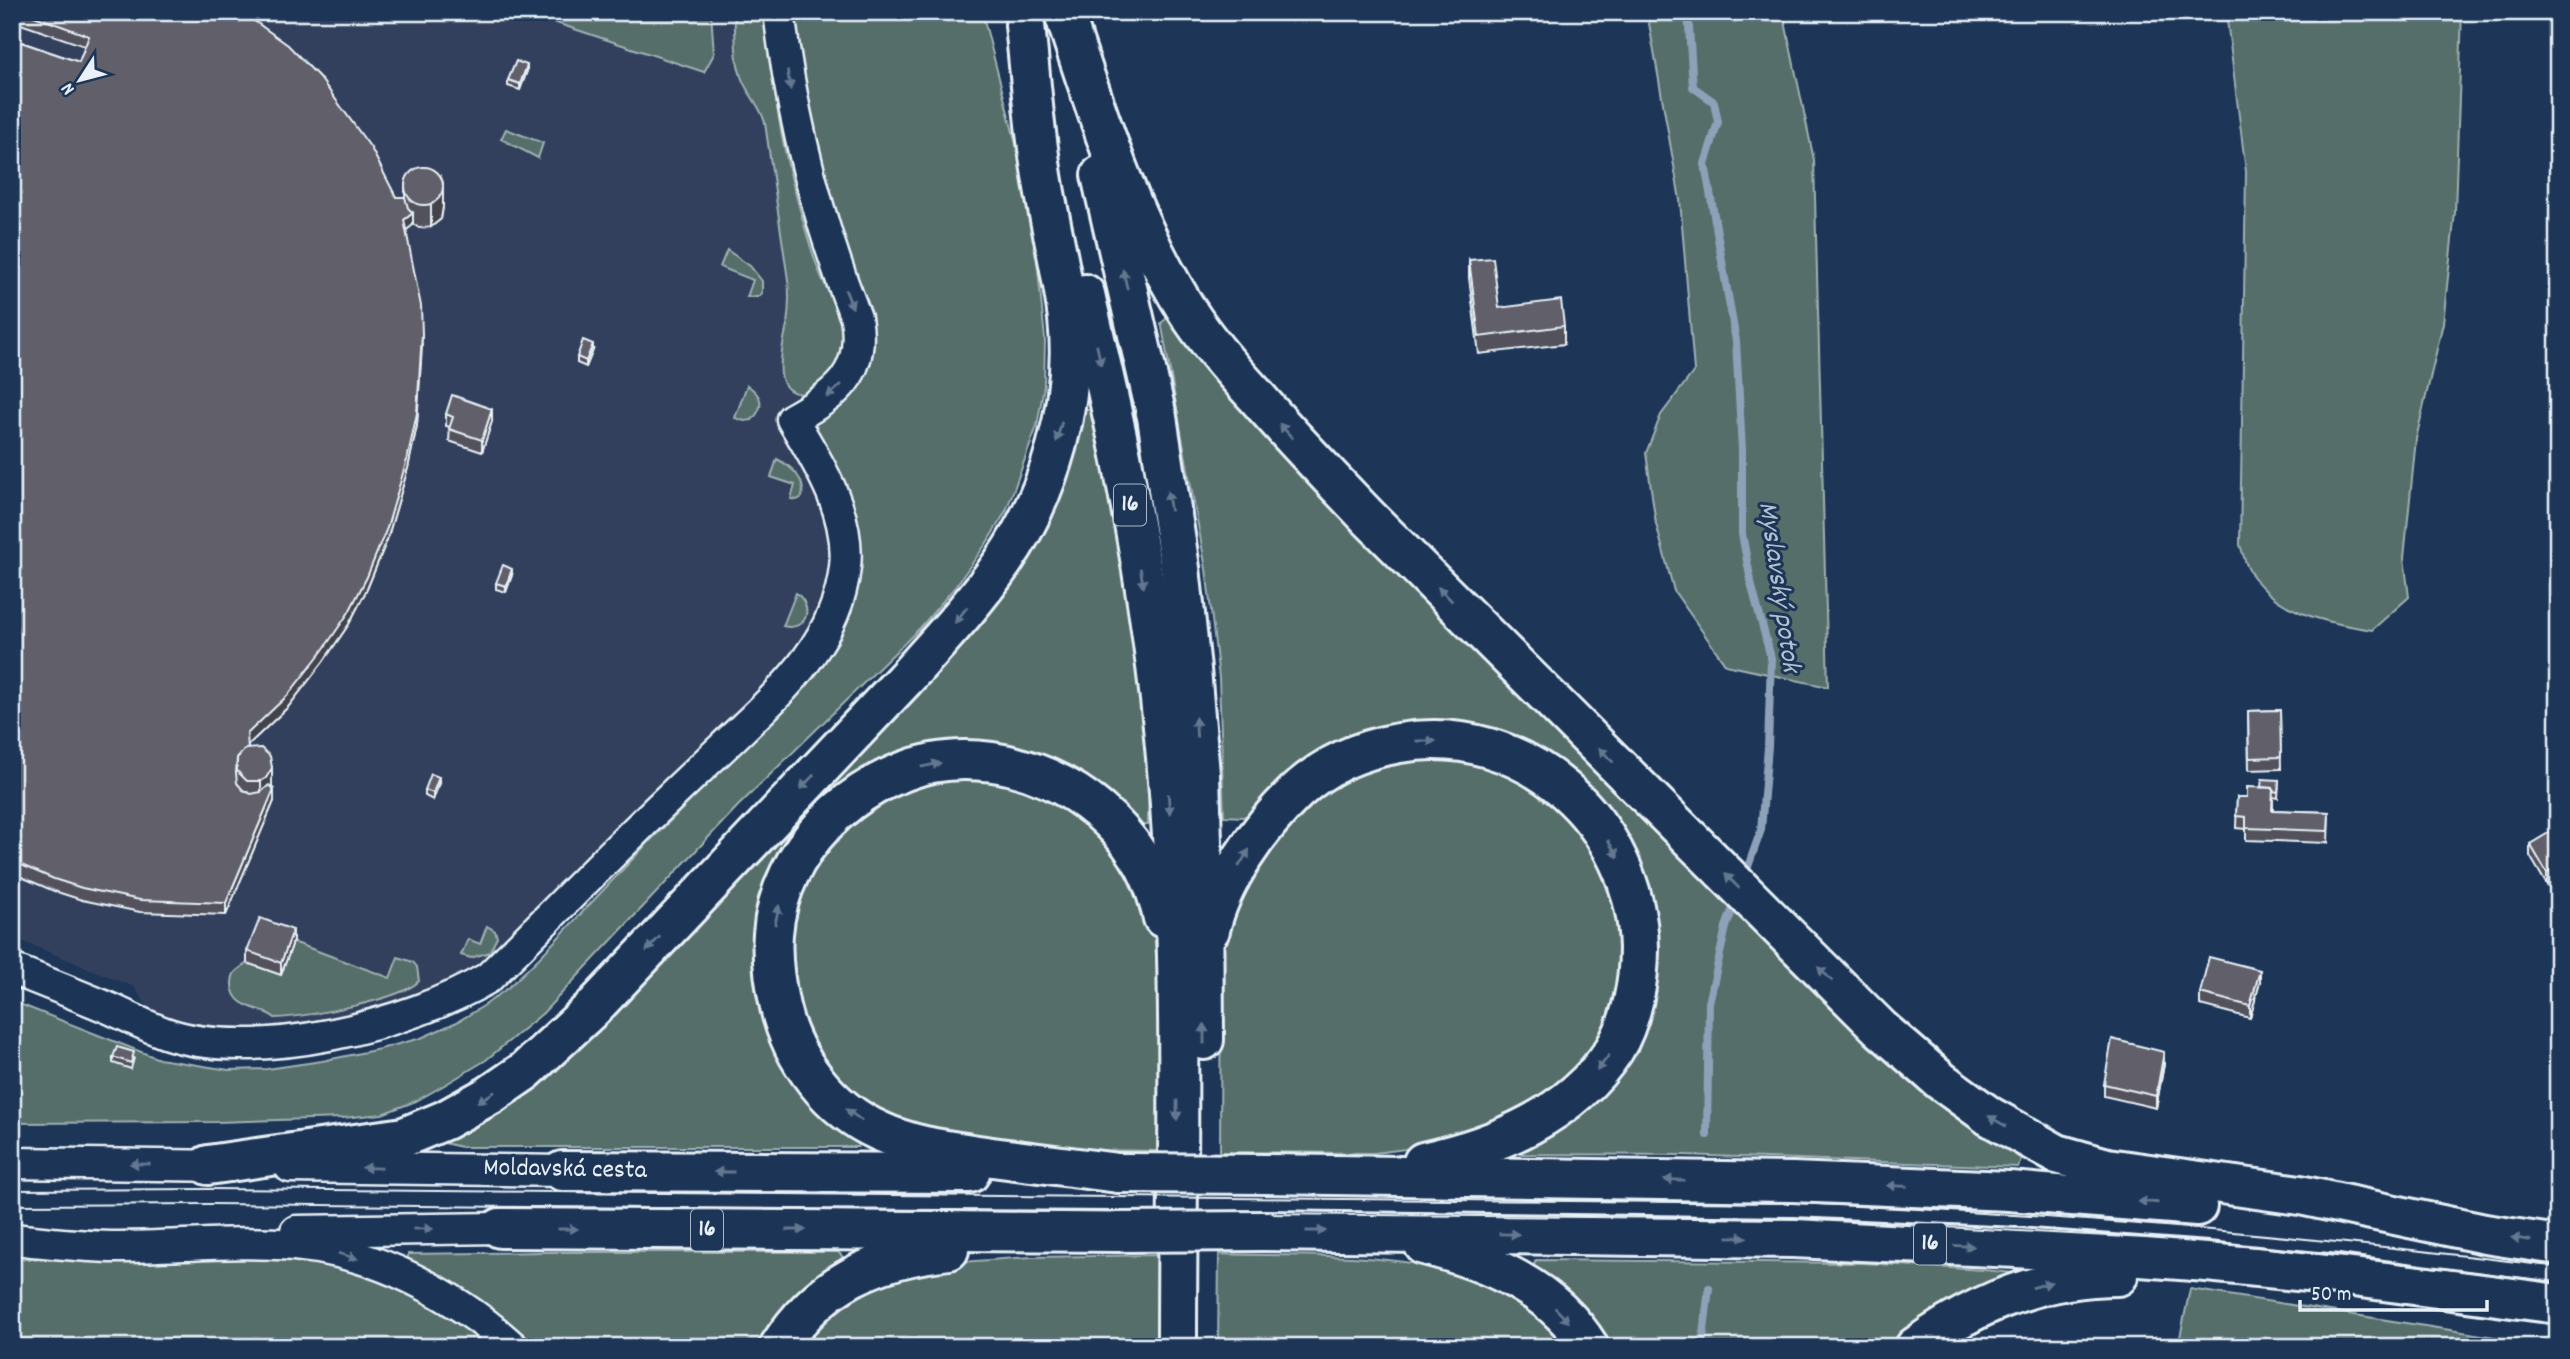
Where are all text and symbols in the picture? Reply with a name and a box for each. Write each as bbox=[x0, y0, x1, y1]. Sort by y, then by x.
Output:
north arrow bbox=[46, 46, 116, 116]
one-way arrow bbox=[784, 69, 795, 91]
text: N bbox=[55, 76, 83, 100]
one-way arrow bbox=[1119, 268, 1130, 290]
one-way arrow bbox=[843, 288, 854, 309]
one-way arrow bbox=[1093, 344, 1104, 366]
one-way arrow bbox=[826, 383, 843, 398]
one-way arrow bbox=[1054, 422, 1064, 443]
one-way arrow bbox=[1279, 423, 1295, 440]
road number: 16 bbox=[1114, 484, 1146, 526]
one-way arrow bbox=[1164, 490, 1175, 512]
water label: Myslavský potok bbox=[1745, 499, 1809, 677]
one-way arrow bbox=[1137, 567, 1148, 589]
one-way arrow bbox=[1438, 586, 1454, 603]
one-way arrow bbox=[954, 606, 969, 624]
one-way arrow bbox=[1190, 716, 1201, 738]
one-way arrow bbox=[1415, 735, 1437, 747]
one-way arrow bbox=[1598, 746, 1615, 763]
one-way arrow bbox=[920, 759, 942, 770]
one-way arrow bbox=[799, 773, 815, 790]
one-way arrow bbox=[1164, 793, 1175, 815]
one-way arrow bbox=[1606, 839, 1619, 858]
one-way arrow bbox=[1237, 848, 1250, 867]
one-way arrow bbox=[1724, 873, 1740, 890]
one-way arrow bbox=[771, 904, 782, 926]
one-way arrow bbox=[646, 935, 662, 952]
one-way arrow bbox=[1816, 965, 1833, 982]
one-way arrow bbox=[1198, 1022, 1210, 1044]
one-way arrow bbox=[1596, 1055, 1611, 1072]
one-way arrow bbox=[476, 1090, 495, 1103]
one-way arrow bbox=[1171, 1099, 1183, 1121]
one-way arrow bbox=[845, 1109, 863, 1123]
one-way arrow bbox=[1988, 1115, 2007, 1127]
street label: Moldavská cesta bbox=[483, 1150, 648, 1190]
one-way arrow bbox=[129, 1159, 151, 1170]
one-way arrow bbox=[360, 1162, 382, 1174]
one-way arrow bbox=[713, 1166, 735, 1177]
one-way arrow bbox=[1663, 1174, 1685, 1186]
one-way arrow bbox=[1886, 1181, 1908, 1192]
one-way arrow bbox=[2137, 1196, 2159, 1207]
road number: 16 bbox=[691, 1210, 723, 1250]
one-way arrow bbox=[558, 1223, 580, 1235]
one-way arrow bbox=[413, 1224, 435, 1235]
one-way arrow bbox=[785, 1224, 807, 1236]
road number: 16 bbox=[1914, 1224, 1946, 1264]
one-way arrow bbox=[1305, 1225, 1327, 1237]
one-way arrow bbox=[1499, 1228, 1521, 1240]
one-way arrow bbox=[1726, 1231, 1748, 1243]
one-way arrow bbox=[2510, 1234, 2532, 1245]
one-way arrow bbox=[1953, 1240, 1975, 1251]
one-way arrow bbox=[338, 1251, 360, 1262]
scale bar bbox=[2300, 1268, 2488, 1312]
one-way arrow bbox=[2031, 1279, 2053, 1290]
text: 50 m bbox=[2311, 1281, 2351, 1311]
one-way arrow bbox=[1554, 1306, 1571, 1323]

